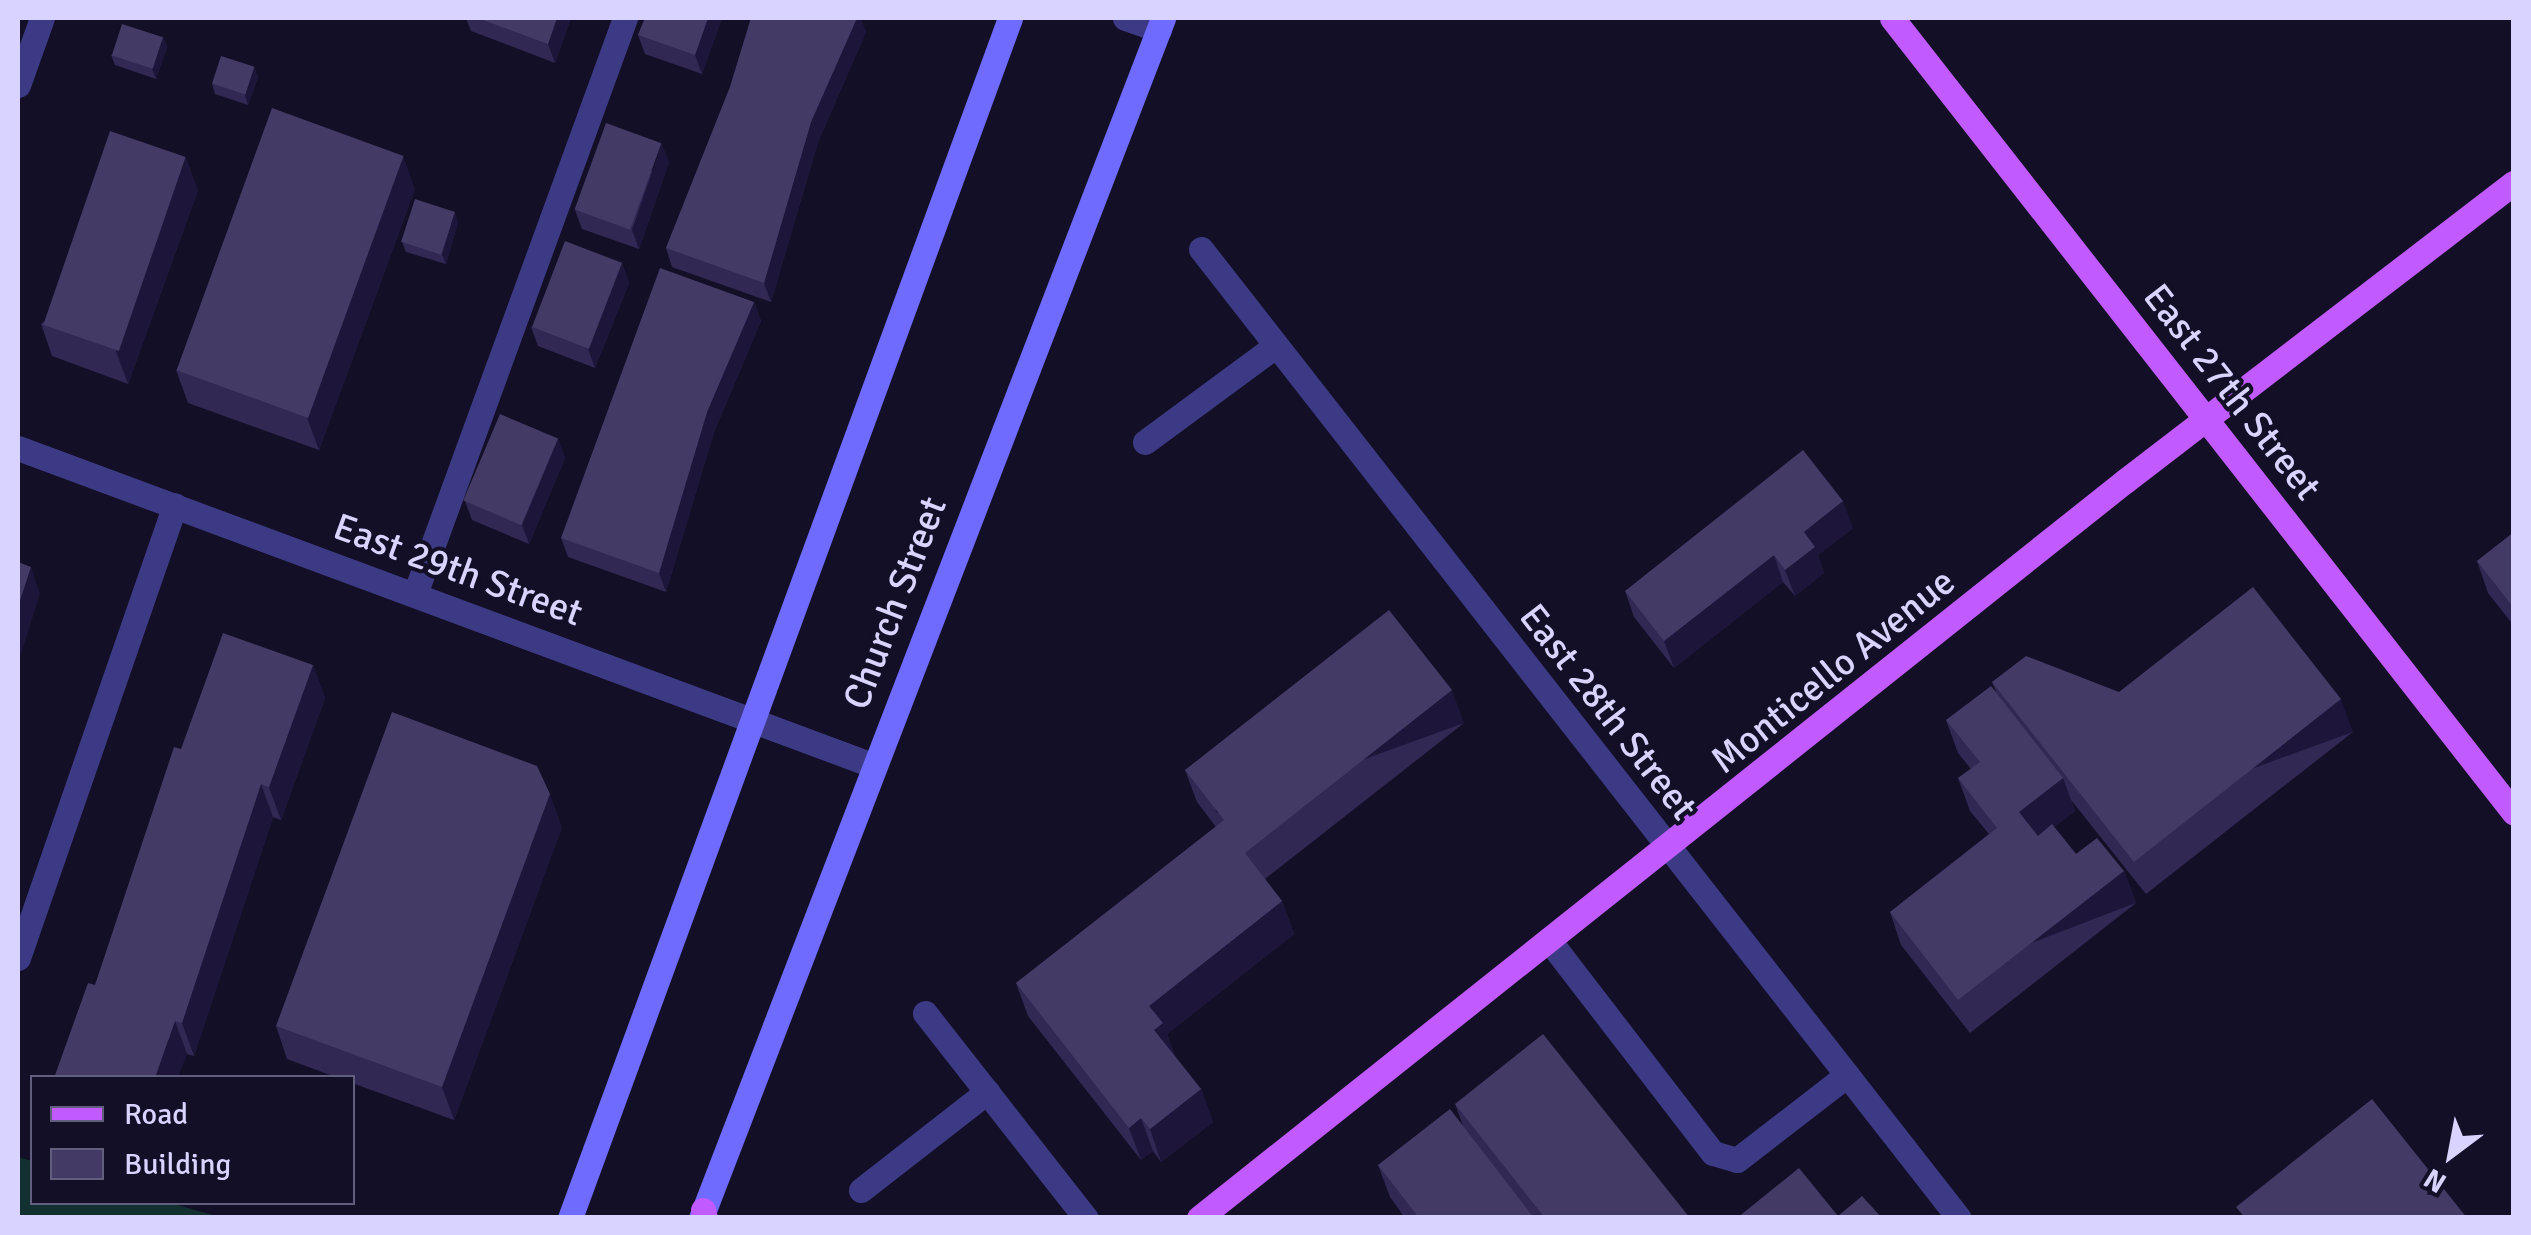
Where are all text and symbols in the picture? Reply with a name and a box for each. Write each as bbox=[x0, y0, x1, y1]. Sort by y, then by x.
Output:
street label: East 27th Street bbox=[2134, 275, 2330, 509]
street label: Church Street bbox=[834, 490, 956, 716]
street label: East 29th Street bbox=[327, 504, 589, 636]
street label: Monticello Avenue bbox=[1702, 559, 1964, 783]
street label: East 28th Street bbox=[1510, 595, 1706, 829]
legend bbox=[30, 1075, 355, 1205]
text: Road bbox=[124, 1096, 188, 1133]
north arrow bbox=[2401, 1105, 2501, 1205]
text: Building bbox=[124, 1146, 231, 1183]
text: N bbox=[2418, 1161, 2452, 1200]

